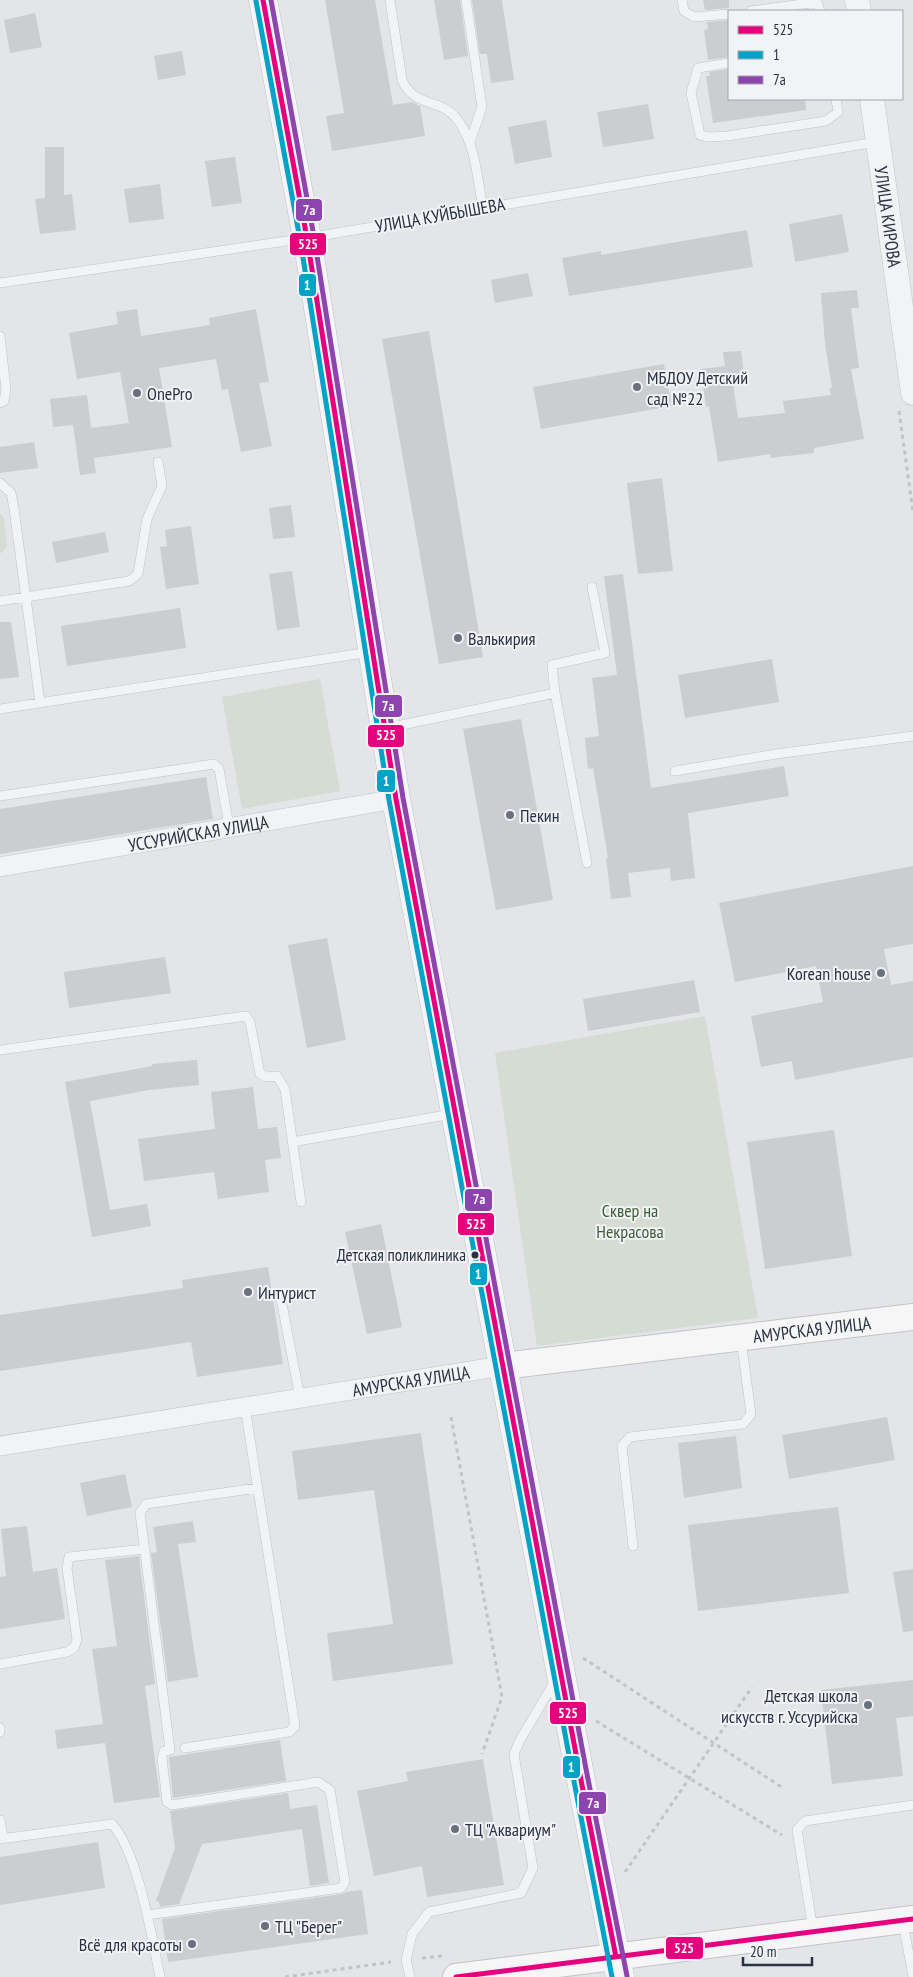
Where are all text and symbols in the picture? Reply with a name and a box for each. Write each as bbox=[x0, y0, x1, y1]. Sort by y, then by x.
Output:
legend bbox=[728, 10, 903, 100]
text: 525 bbox=[773, 20, 793, 39]
text: 1 bbox=[773, 45, 780, 64]
text: 7а bbox=[773, 70, 786, 89]
street label: УЛИЦА КИРОВА bbox=[870, 165, 907, 269]
street label: УЛИЦА КУЙБЫШЕВА bbox=[373, 192, 507, 238]
line badge: 7а bbox=[295, 198, 323, 222]
text: 7а bbox=[303, 201, 315, 219]
line badge: 525 bbox=[289, 232, 327, 256]
text: 525 bbox=[298, 235, 318, 253]
line badge: 1 bbox=[298, 273, 317, 297]
text: 1 bbox=[304, 276, 310, 294]
place label: МБДОУ Детский сад №22 bbox=[647, 366, 748, 410]
marker: МБДОУ Детский сад №22 bbox=[631, 381, 643, 393]
place label: OnePro bbox=[147, 382, 193, 405]
marker: OnePro bbox=[131, 387, 143, 399]
place label: Валькирия bbox=[468, 627, 535, 650]
marker: Валькирия bbox=[452, 632, 464, 644]
line badge: 7а bbox=[374, 694, 403, 718]
text: 7а bbox=[382, 697, 394, 715]
line badge: 525 bbox=[367, 724, 405, 748]
text: 525 bbox=[376, 726, 396, 744]
line badge: 1 bbox=[376, 769, 396, 793]
text: 1 bbox=[383, 772, 389, 790]
place label: Пекин bbox=[520, 804, 560, 827]
marker: Пекин bbox=[504, 809, 516, 821]
street label: УССУРИЙСКАЯ УЛИЦА bbox=[126, 810, 270, 856]
place label: Korean house bbox=[787, 962, 871, 985]
marker: Korean house bbox=[875, 967, 887, 979]
line badge: 7а bbox=[464, 1188, 493, 1212]
text: 7а bbox=[473, 1190, 485, 1208]
park label: Сквер на Некрасова bbox=[596, 1199, 664, 1243]
line badge: 525 bbox=[457, 1212, 495, 1236]
text: 525 bbox=[466, 1215, 486, 1233]
place label: Детская поликлиника bbox=[337, 1244, 466, 1266]
marker: Детская поликлиника bbox=[470, 1250, 480, 1260]
line badge: 1 bbox=[469, 1262, 488, 1286]
text: 1 bbox=[475, 1265, 481, 1283]
place label: Интурист bbox=[258, 1281, 316, 1304]
marker: Интурист bbox=[242, 1286, 254, 1298]
street label: АМУРСКАЯ УЛИЦА bbox=[752, 1311, 872, 1347]
street label: АМУРСКАЯ УЛИЦА bbox=[350, 1360, 472, 1401]
place label: Детская школа искусств г. Уссурийска bbox=[721, 1684, 858, 1728]
marker: Детская школа искусств г. Уссурийска bbox=[862, 1699, 874, 1711]
line badge: 525 bbox=[549, 1701, 587, 1725]
text: 525 bbox=[558, 1704, 578, 1722]
line badge: 1 bbox=[562, 1755, 581, 1779]
text: 1 bbox=[568, 1758, 574, 1776]
line badge: 7а bbox=[578, 1791, 607, 1815]
text: 7а bbox=[587, 1794, 599, 1812]
place label: ТЦ "Аквариум" bbox=[465, 1818, 556, 1841]
marker: ТЦ "Аквариум" bbox=[449, 1823, 461, 1835]
place label: ТЦ "Берег" bbox=[275, 1915, 342, 1938]
marker: ТЦ "Берег" bbox=[259, 1920, 271, 1932]
place label: Всё для красоты bbox=[79, 1933, 182, 1956]
scale bar bbox=[743, 1934, 812, 1966]
line badge: 525 bbox=[665, 1936, 704, 1960]
marker: Всё для красоты bbox=[186, 1938, 198, 1950]
text: 525 bbox=[674, 1939, 694, 1957]
text: 20 m bbox=[750, 1942, 776, 1961]

